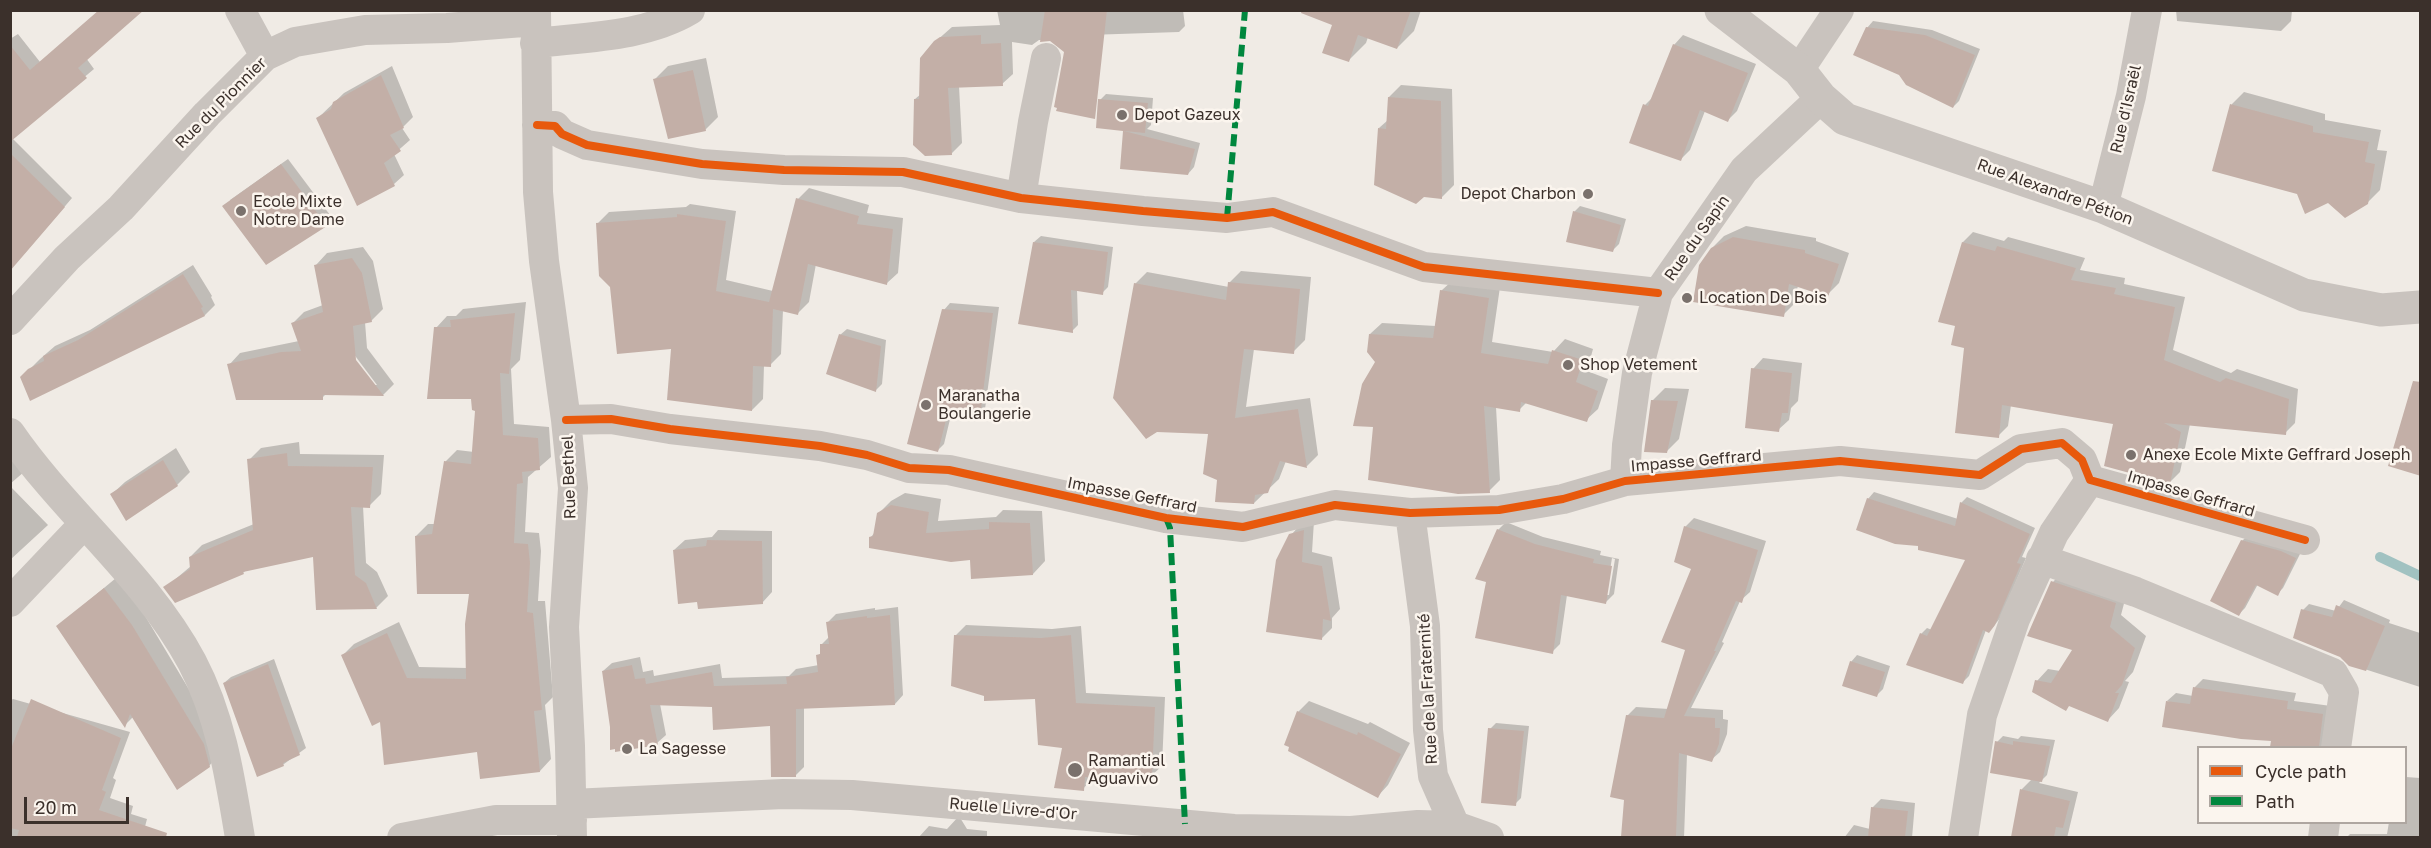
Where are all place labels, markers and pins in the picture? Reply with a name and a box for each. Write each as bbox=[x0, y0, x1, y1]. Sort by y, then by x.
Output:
place label: Depot Gazeux bbox=[1134, 105, 1241, 125]
marker: Depot Gazeux bbox=[1115, 108, 1129, 122]
place label: Depot Charbon bbox=[1460, 184, 1576, 204]
marker: Depot Charbon bbox=[1581, 187, 1595, 201]
place label: Ecole Mixte Notre Dame bbox=[253, 192, 344, 230]
marker: Ecole Mixte Notre Dame bbox=[234, 204, 248, 218]
place label: Location De Bois bbox=[1699, 288, 1827, 308]
marker: Location De Bois bbox=[1680, 291, 1694, 305]
place label: Shop Vetement bbox=[1580, 355, 1698, 375]
marker: Shop Vetement bbox=[1561, 358, 1575, 372]
place label: Maranatha Boulangerie bbox=[938, 386, 1031, 424]
marker: Maranatha Boulangerie bbox=[919, 398, 933, 412]
place label: Anexe Ecole Mixte Geffrard Joseph bbox=[2143, 445, 2410, 465]
marker: Anexe Ecole Mixte Geffrard Joseph bbox=[2124, 448, 2138, 462]
place label: La Sagesse bbox=[639, 739, 726, 759]
marker: La Sagesse bbox=[620, 742, 634, 756]
place label: Ramantial Aguavivo bbox=[1088, 751, 1165, 789]
marker: Ramantial Aguavivo bbox=[1066, 761, 1084, 779]

